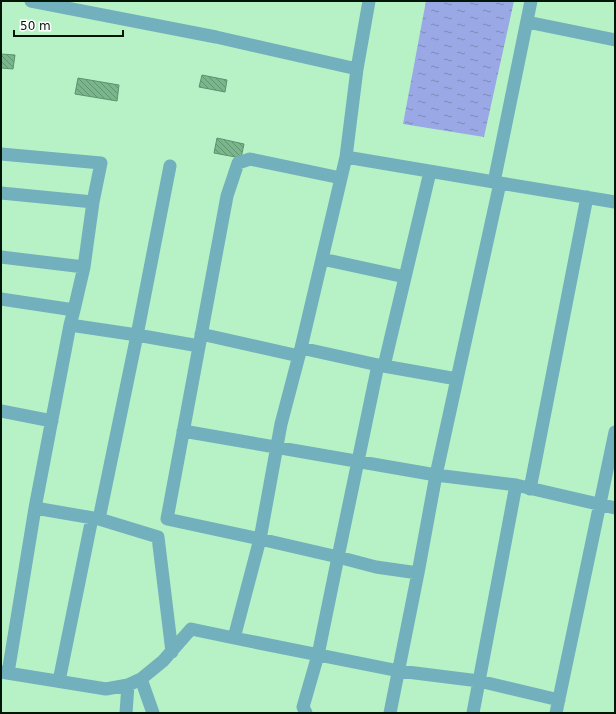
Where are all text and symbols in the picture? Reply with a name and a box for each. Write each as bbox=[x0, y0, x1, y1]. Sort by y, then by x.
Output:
scale bar bbox=[14, 12, 123, 38]
text: 50 m bbox=[20, 19, 51, 33]

